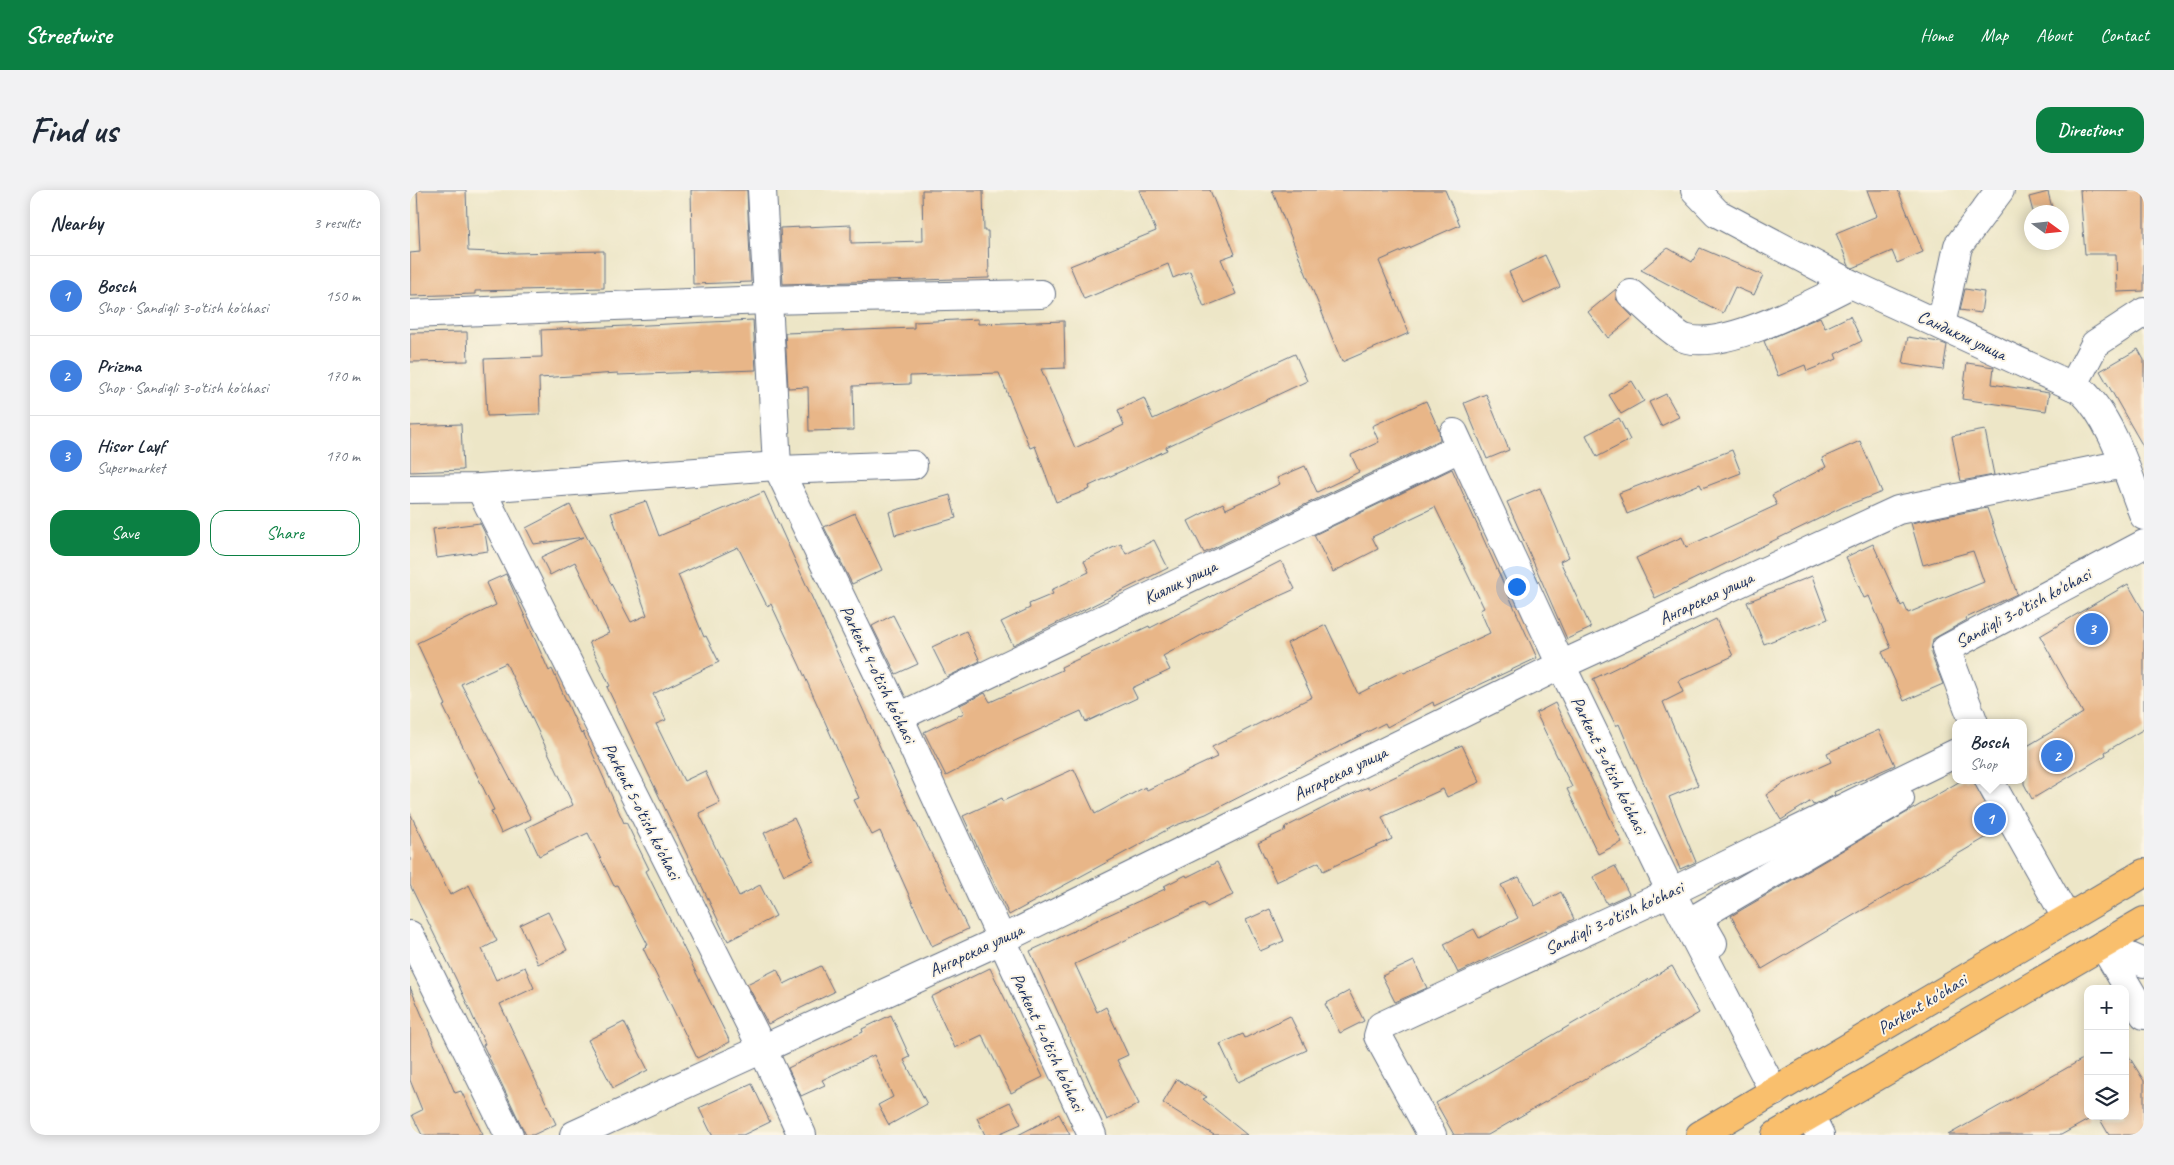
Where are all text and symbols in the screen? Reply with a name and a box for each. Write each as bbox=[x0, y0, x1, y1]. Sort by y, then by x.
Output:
text: Streetwise bbox=[25, 20, 111, 50]
text: Home bbox=[1920, 24, 1953, 46]
text: Map bbox=[1981, 24, 2008, 46]
text: About bbox=[2036, 24, 2072, 46]
text: Contact bbox=[2100, 24, 2149, 46]
button: Directions bbox=[2036, 107, 2144, 153]
text: Find us bbox=[30, 108, 117, 153]
north arrow bbox=[2024, 205, 2069, 250]
text: Nearby bbox=[50, 210, 103, 236]
text: 3 results bbox=[313, 213, 360, 233]
text: Bosch bbox=[97, 274, 136, 298]
text: 1 bbox=[62, 286, 70, 306]
text: 150 m bbox=[326, 286, 360, 306]
text: Shop · Sandiqli 3-o'tish ko'chasi bbox=[97, 298, 268, 318]
street label: Сандикли улица bbox=[1914, 305, 2011, 366]
text: Prizma bbox=[97, 354, 141, 378]
text: 2 bbox=[62, 366, 70, 386]
text: 170 m bbox=[326, 366, 360, 386]
text: Shop · Sandiqli 3-o'tish ko'chasi bbox=[97, 378, 268, 398]
text: Hisor Layf bbox=[97, 434, 165, 458]
text: 3 bbox=[62, 446, 70, 466]
text: 170 m bbox=[326, 446, 360, 466]
text: Supermarket bbox=[97, 458, 165, 478]
button: Save bbox=[50, 510, 200, 556]
button: Share bbox=[210, 510, 360, 556]
street label: Киялик улица bbox=[1140, 554, 1222, 609]
street label: Sandiqli 3-o'tish ko'chasi bbox=[1952, 563, 2094, 653]
street label: Ангарская улица bbox=[1655, 566, 1758, 629]
your location bbox=[1504, 574, 1530, 600]
street label: Parkent 4-o'tish ko'chasi bbox=[835, 602, 922, 749]
pin: 3 bbox=[2076, 610, 2108, 648]
street label: Parkent 3-o'tish ko'chasi bbox=[1566, 693, 1653, 840]
popup bbox=[1952, 719, 2027, 784]
text: Bosch bbox=[1970, 730, 2009, 754]
pin: 2 bbox=[2041, 737, 2073, 775]
street label: Parkent 5-o'tish ko'chasi bbox=[598, 739, 687, 885]
street label: Ангарская улица bbox=[1290, 740, 1392, 805]
text: Shop bbox=[1970, 754, 1997, 774]
pin: 1 bbox=[1974, 800, 2006, 838]
street label: Sandiqli 3-o'tish ko'chasi bbox=[1541, 875, 1689, 960]
street label: Ангарская улица bbox=[925, 918, 1028, 981]
street label: Parkent ko'chasi bbox=[1874, 968, 1973, 1039]
street label: Parkent 4-o'tish ko'chasi bbox=[1006, 969, 1091, 1117]
map controls bbox=[2084, 985, 2129, 1120]
button: + bbox=[2084, 985, 2129, 1030]
button: − bbox=[2084, 1030, 2129, 1075]
button: layers bbox=[2084, 1075, 2129, 1120]

